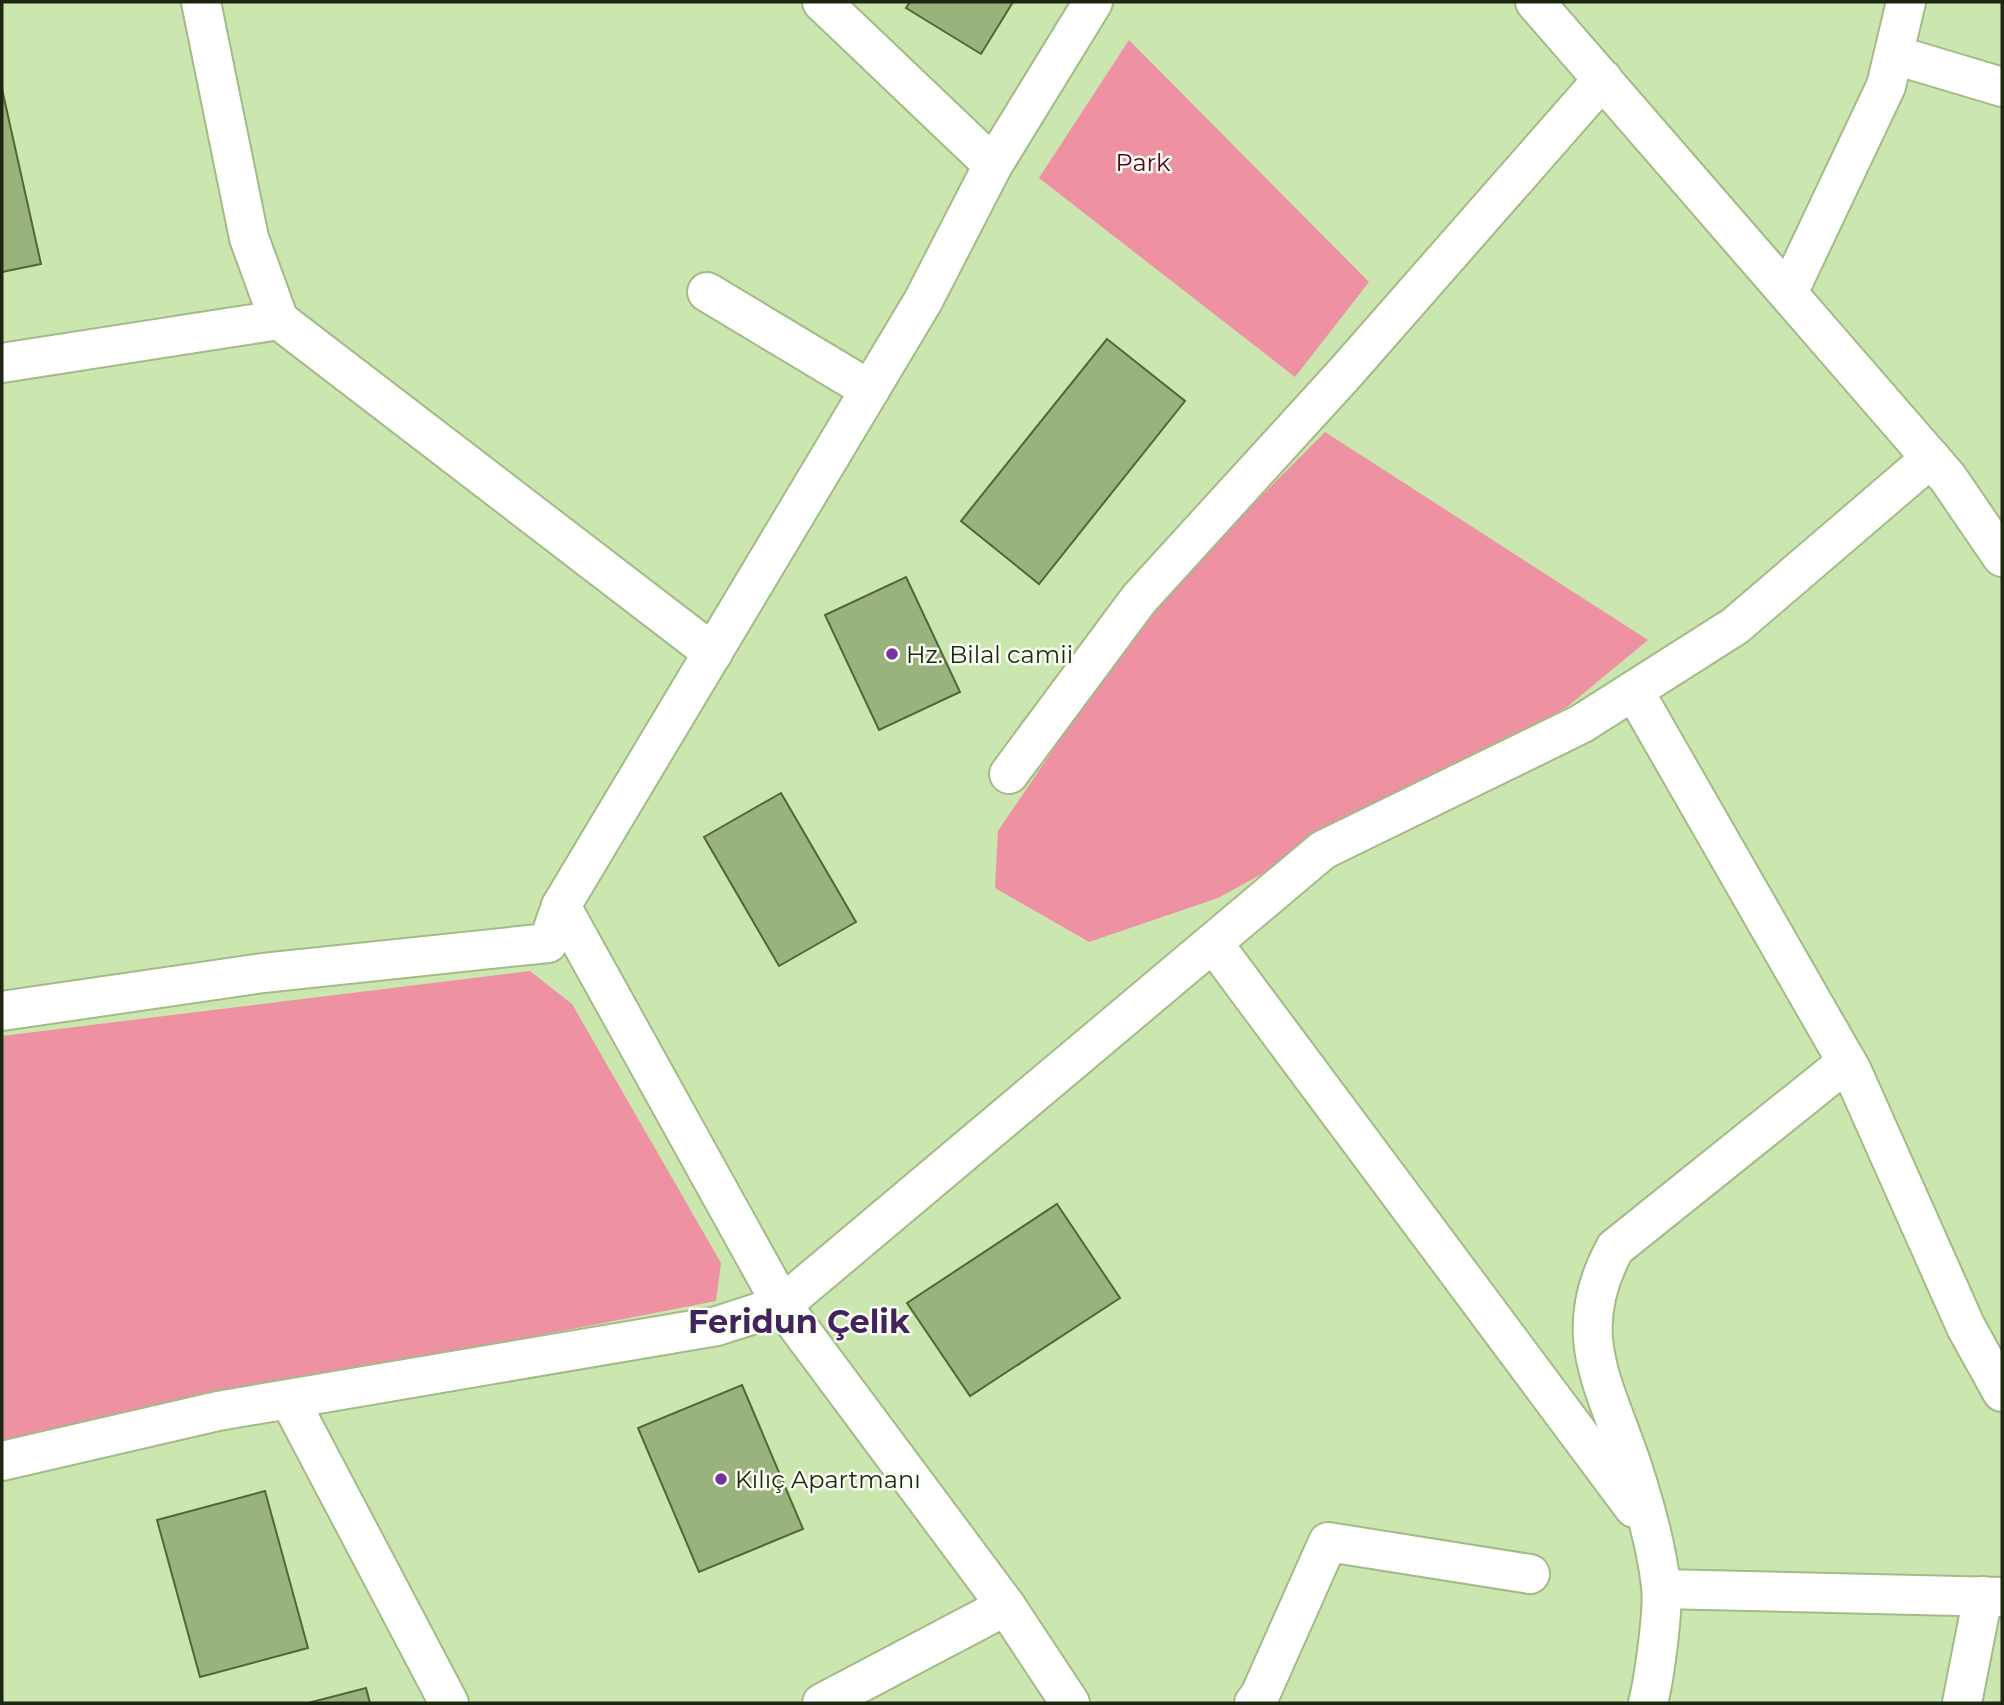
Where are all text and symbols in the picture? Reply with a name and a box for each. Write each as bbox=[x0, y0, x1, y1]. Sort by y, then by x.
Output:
park label: Park bbox=[1116, 148, 1171, 177]
place label: Hz. Bilal camii bbox=[906, 640, 1073, 669]
marker: Hz. Bilal camii bbox=[884, 646, 900, 662]
district label: Feridun Çelik bbox=[688, 1302, 911, 1341]
place label: Kılıç Apartmanı bbox=[735, 1465, 921, 1494]
marker: Kılıç Apartmanı bbox=[713, 1471, 729, 1487]

